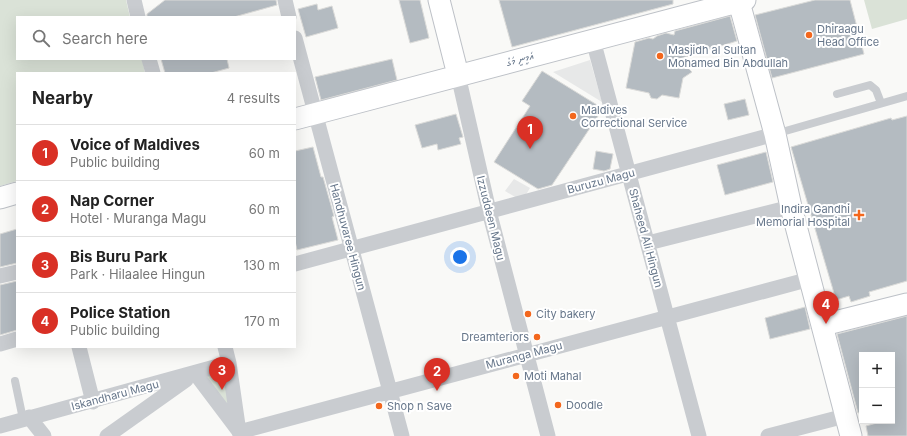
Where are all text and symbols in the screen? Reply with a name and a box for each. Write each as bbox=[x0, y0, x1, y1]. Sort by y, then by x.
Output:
search box bbox=[16, 16, 296, 60]
place label: Dhiraagu Head Office bbox=[817, 22, 879, 49]
icon: search bbox=[30, 27, 52, 49]
text: Search here bbox=[62, 29, 148, 48]
marker: Dhiraagu Head Office bbox=[804, 30, 814, 40]
place label: Masjidh al Sultan Mohamed Bin Abdullah bbox=[668, 43, 788, 70]
street label: އަމީނީ މަގު bbox=[504, 48, 536, 71]
marker: Masjidh al Sultan Mohamed Bin Abdullah bbox=[655, 51, 665, 61]
text: Nearby bbox=[32, 88, 93, 108]
text: 4 results bbox=[227, 90, 280, 106]
place label: Maldives Correctional Service bbox=[581, 103, 687, 130]
marker: Maldives Correctional Service bbox=[568, 111, 578, 121]
pin: 1 bbox=[517, 116, 543, 149]
text: Voice of Maldives bbox=[70, 135, 200, 154]
text: 1 bbox=[42, 145, 48, 161]
text: 60 m bbox=[249, 145, 280, 161]
text: Public building bbox=[70, 154, 160, 170]
street label: Buruzu Magu bbox=[566, 165, 636, 197]
street label: Izzuddeen Magu bbox=[474, 174, 508, 262]
street label: Handhuvaree Hingun bbox=[327, 182, 369, 292]
street label: Shaheed Ali Hingun bbox=[626, 187, 666, 289]
text: Nap Corner bbox=[70, 191, 154, 210]
text: 2 bbox=[41, 201, 49, 217]
text: 60 m bbox=[249, 201, 280, 217]
place label: Indira Gandhi Memorial Hospital bbox=[756, 202, 850, 229]
marker: Indira Gandhi Memorial Hospital bbox=[853, 209, 865, 221]
text: Hotel · Muranga Magu bbox=[70, 210, 206, 226]
text: Bis Buru Park bbox=[70, 247, 168, 266]
your location bbox=[450, 247, 470, 267]
text: 3 bbox=[41, 257, 49, 273]
text: 130 m bbox=[243, 257, 280, 273]
text: Park · Hilaalee Hingun bbox=[70, 266, 205, 282]
pin: 4 bbox=[813, 291, 839, 324]
text: Police Station bbox=[70, 303, 170, 322]
place label: City bakery bbox=[536, 307, 596, 321]
marker: City bakery bbox=[523, 309, 533, 319]
text: 4 bbox=[41, 313, 49, 329]
text: 170 m bbox=[244, 313, 280, 329]
text: Public building bbox=[70, 322, 160, 338]
place label: Dreamteriors bbox=[461, 330, 529, 344]
marker: Dreamteriors bbox=[532, 332, 542, 342]
street label: Muranga Magu bbox=[484, 338, 564, 372]
map controls bbox=[859, 352, 895, 424]
button: + bbox=[859, 352, 895, 388]
pin: 3 bbox=[209, 357, 235, 390]
pin: 2 bbox=[424, 358, 450, 391]
place label: Moti Mahal bbox=[524, 369, 581, 383]
marker: Moti Mahal bbox=[511, 371, 521, 381]
street label: Iskandharu Magu bbox=[70, 377, 160, 413]
button: − bbox=[859, 388, 895, 424]
place label: Doodle bbox=[566, 398, 603, 412]
place label: Shop n Save bbox=[387, 399, 452, 413]
marker: Doodle bbox=[553, 400, 563, 410]
marker: Shop n Save bbox=[374, 401, 384, 411]

